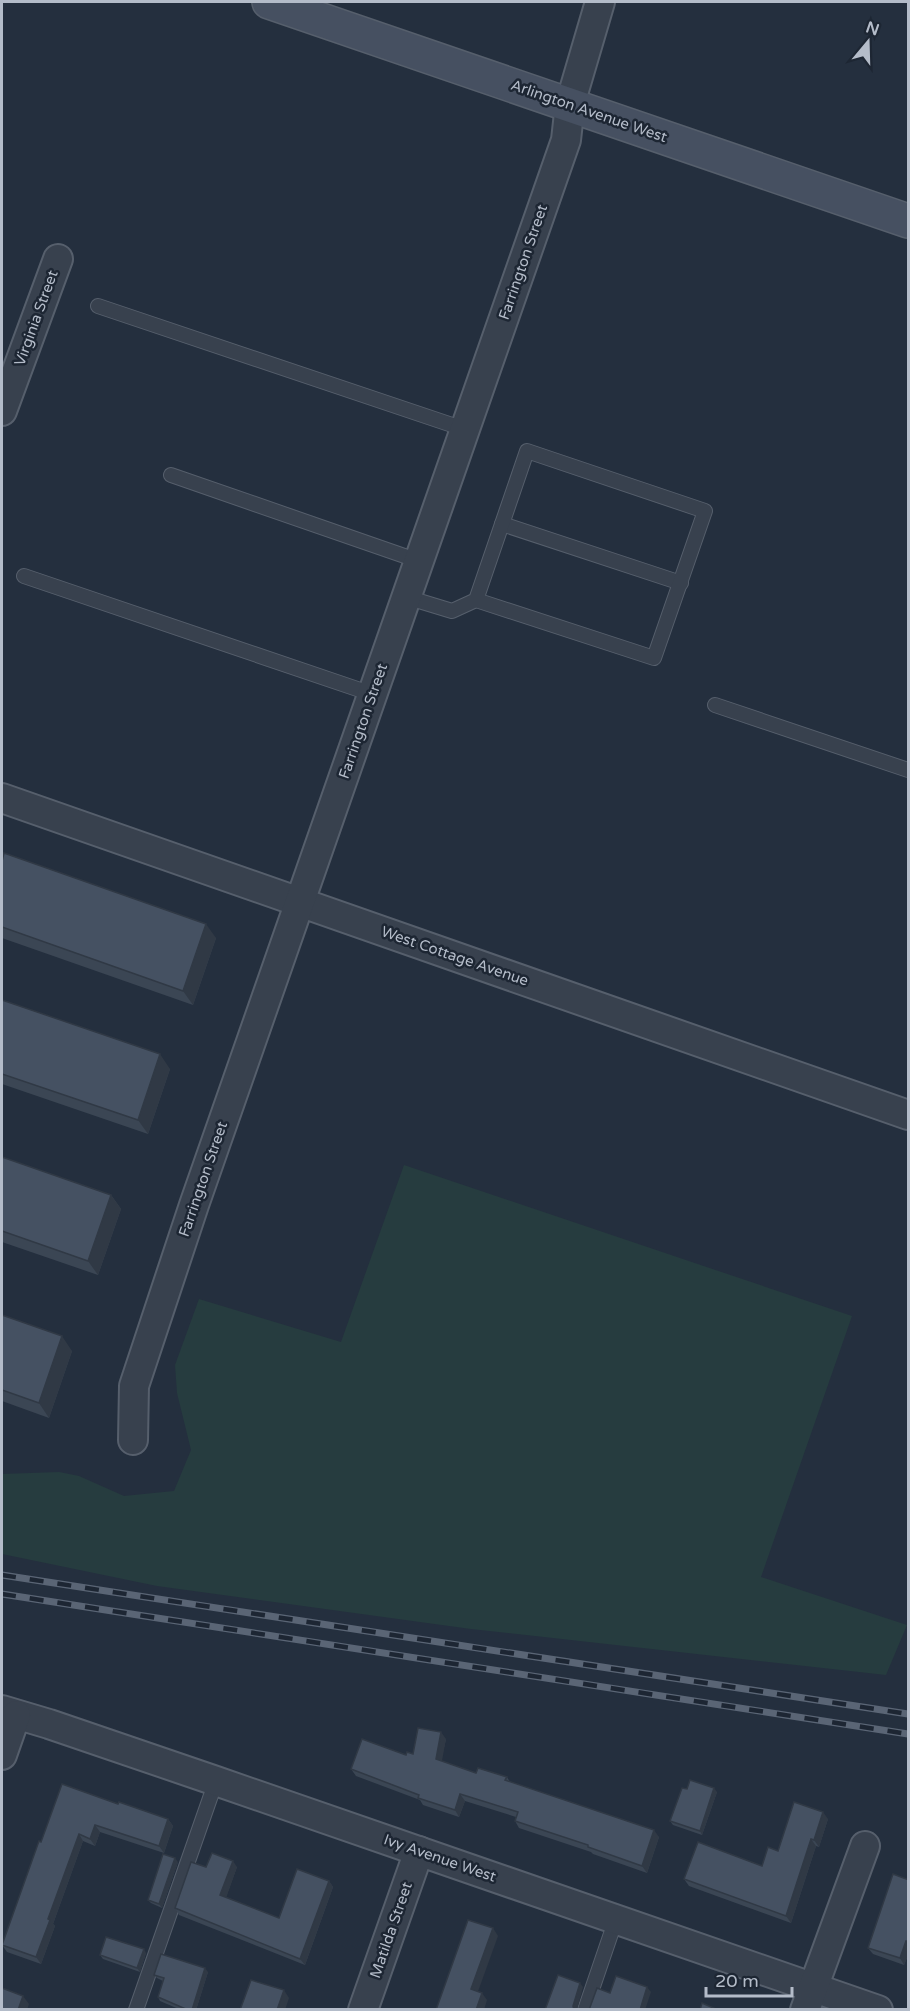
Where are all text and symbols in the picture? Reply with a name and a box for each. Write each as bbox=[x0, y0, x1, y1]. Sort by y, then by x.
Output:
north arrow bbox=[838, 12, 898, 72]
text: N bbox=[863, 17, 882, 40]
street label: Arlington Avenue West bbox=[508, 76, 670, 146]
street label: Farrington Street bbox=[495, 202, 551, 322]
street label: Virginia Street bbox=[10, 267, 62, 368]
street label: Farrington Street bbox=[335, 661, 391, 781]
street label: West Cottage Avenue bbox=[379, 922, 531, 990]
street label: Farrington Street bbox=[175, 1119, 231, 1239]
street label: Ivy Avenue West bbox=[382, 1830, 499, 1886]
street label: Matilda Street bbox=[366, 1879, 416, 1980]
scale bar bbox=[706, 1960, 792, 1998]
text: 20 m bbox=[715, 1970, 759, 1992]

